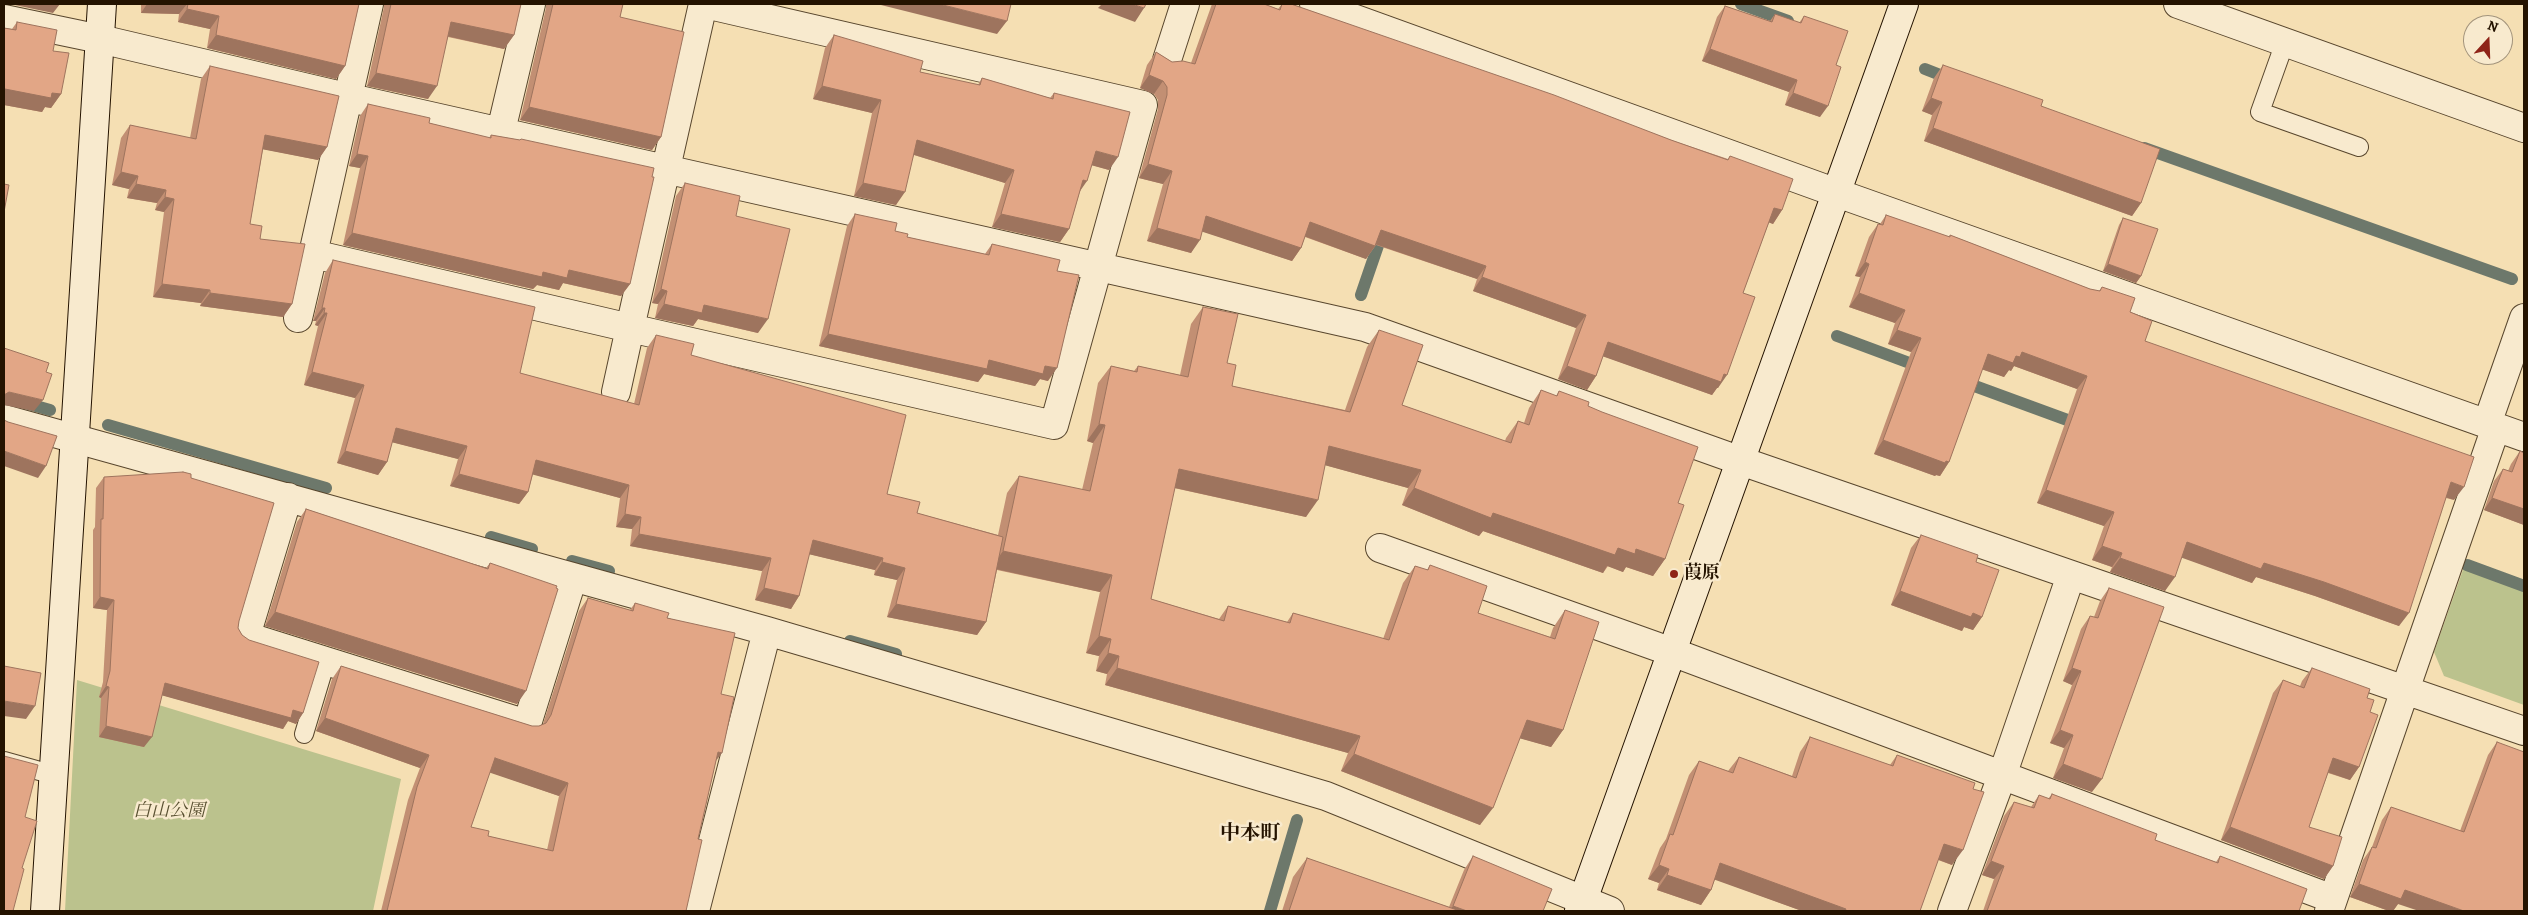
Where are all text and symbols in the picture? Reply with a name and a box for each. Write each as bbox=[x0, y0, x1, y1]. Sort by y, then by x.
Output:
north arrow bbox=[2463, 15, 2513, 65]
text: N bbox=[2485, 16, 2501, 37]
place label: 葭原 bbox=[1684, 563, 1720, 585]
marker: 葭原 bbox=[1668, 568, 1680, 580]
park label: 白山公園 bbox=[133, 801, 205, 823]
district label: 中本町 bbox=[1220, 822, 1280, 846]

